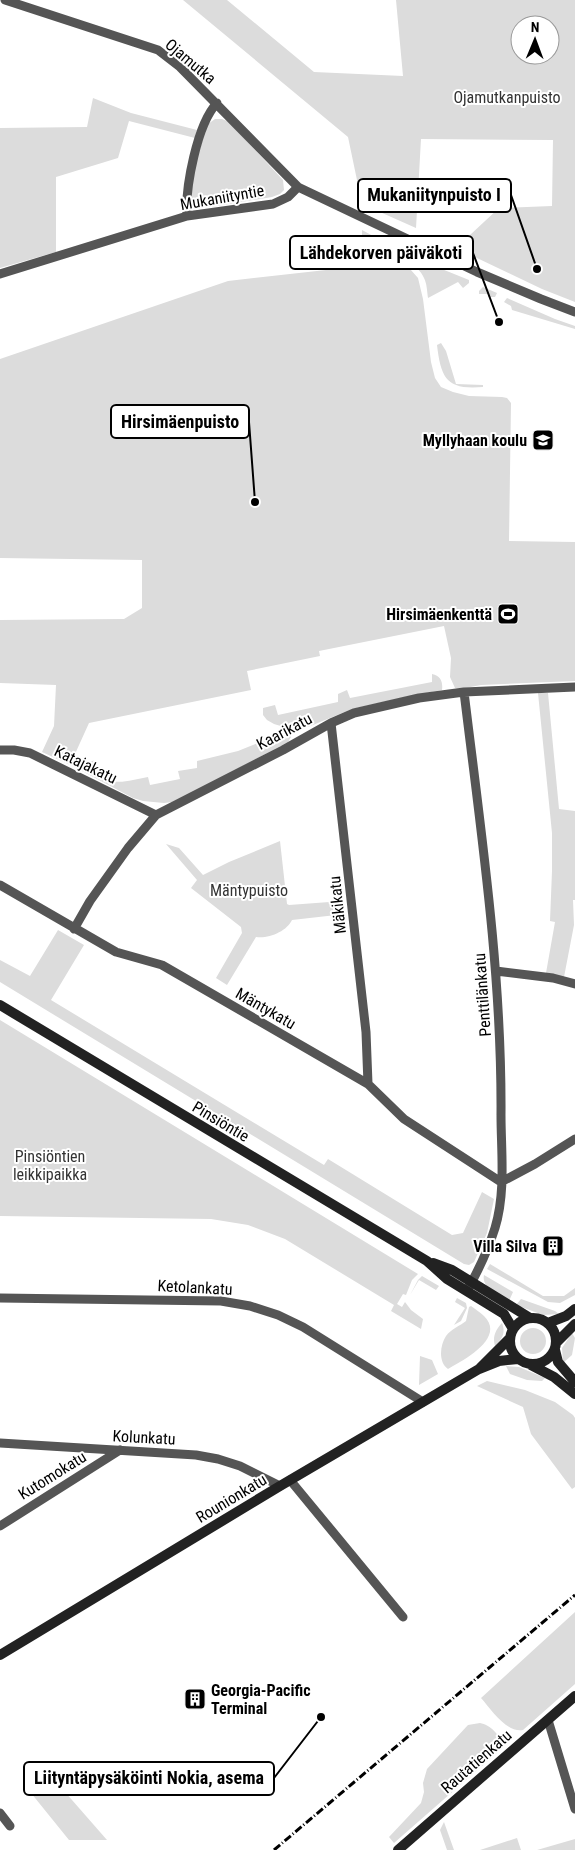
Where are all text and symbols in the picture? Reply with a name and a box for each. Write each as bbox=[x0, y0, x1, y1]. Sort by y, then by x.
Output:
north arrow bbox=[510, 15, 560, 65]
text: N bbox=[531, 19, 540, 35]
street label: Ojamutka bbox=[161, 35, 220, 88]
park label: Ojamutkanpuisto bbox=[453, 88, 561, 107]
callout: Mukaniitynpuisto I bbox=[358, 179, 511, 212]
street label: Mukaniityntie bbox=[179, 181, 266, 214]
text: Mukaniitynpuisto I bbox=[367, 184, 501, 205]
callout: Lähdekorven päiväkoti bbox=[290, 236, 473, 269]
text: Lähdekorven päiväkoti bbox=[300, 242, 462, 263]
callout: Hirsimäenpuisto bbox=[111, 405, 249, 438]
text: Hirsimäenpuisto bbox=[121, 411, 239, 432]
school or university icon: Myllyhaan koulu bbox=[531, 428, 555, 452]
place label: Myllyhaan koulu bbox=[423, 431, 527, 450]
sports icon: Hirsimäenkenttä bbox=[496, 602, 520, 626]
place label: Hirsimäenkenttä bbox=[386, 605, 492, 624]
street label: Kaarikatu bbox=[253, 709, 315, 754]
street label: Katajakatu bbox=[51, 741, 120, 788]
street label: Mäkikatu bbox=[325, 875, 350, 935]
park label: Mäntypuisto bbox=[210, 881, 288, 900]
street label: Penttilänkatu bbox=[470, 953, 495, 1037]
street label: Mäntykatu bbox=[232, 984, 299, 1033]
street label: Pinsiöntie bbox=[189, 1097, 253, 1146]
park label: Pinsiöntien leikkipaikka bbox=[13, 1147, 87, 1184]
building icon: Villa Silva bbox=[541, 1234, 565, 1258]
place label: Villa Silva bbox=[473, 1237, 537, 1256]
street label: Ketolankatu bbox=[157, 1276, 233, 1299]
street label: Kolunkatu bbox=[112, 1426, 176, 1449]
street label: Kutomokatu bbox=[15, 1447, 90, 1504]
street label: Rounionkatu bbox=[193, 1470, 270, 1527]
place label: Georgia-Pacific Terminal bbox=[211, 1681, 311, 1718]
building icon: Georgia-Pacific Terminal bbox=[183, 1687, 207, 1711]
street label: Rautatienkatu bbox=[437, 1726, 516, 1797]
callout: Liityntäpysäköinti Nokia, asema bbox=[24, 1762, 274, 1795]
text: Liityntäpysäköinti Nokia, asema bbox=[34, 1767, 264, 1788]

